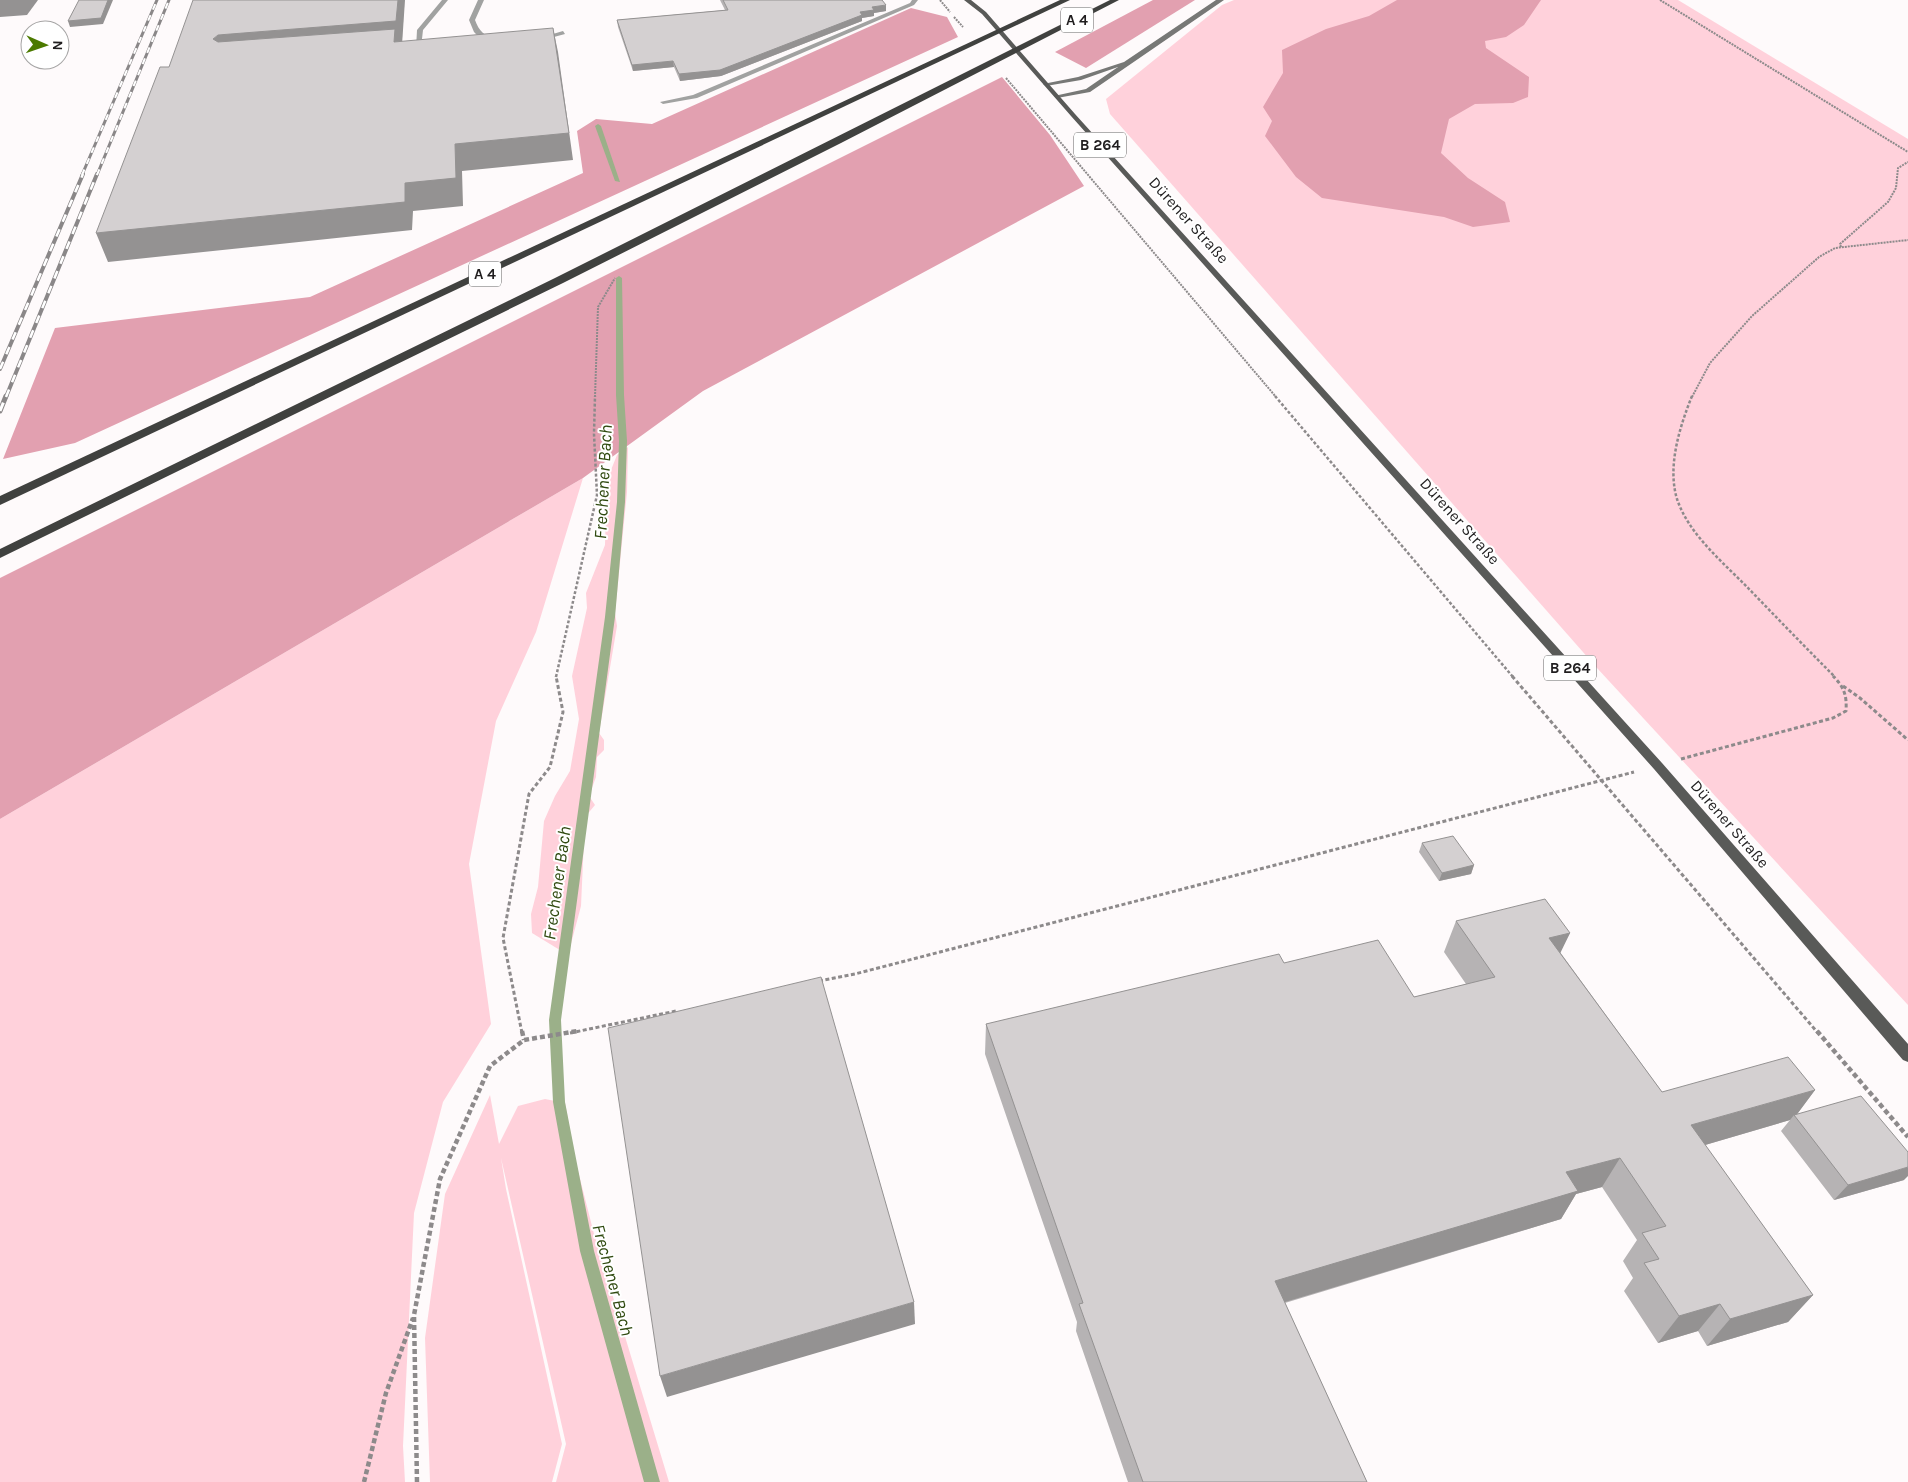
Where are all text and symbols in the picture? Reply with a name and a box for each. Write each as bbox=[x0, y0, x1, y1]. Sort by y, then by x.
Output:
road number: A 4 bbox=[1061, 8, 1093, 32]
north arrow bbox=[20, 20, 70, 70]
text: N bbox=[49, 40, 66, 51]
road number: B 264 bbox=[1074, 132, 1126, 158]
street label: Dürener Straße bbox=[1145, 173, 1233, 267]
road number: A 4 bbox=[469, 262, 501, 286]
water label: Frechener Bach bbox=[589, 424, 617, 540]
street label: Dürener Straße bbox=[1416, 474, 1504, 568]
road number: B 264 bbox=[1544, 656, 1596, 680]
street label: Dürener Straße bbox=[1687, 776, 1773, 872]
water label: Frechener Bach bbox=[538, 825, 576, 941]
water label: Frechener Bach bbox=[588, 1222, 638, 1338]

